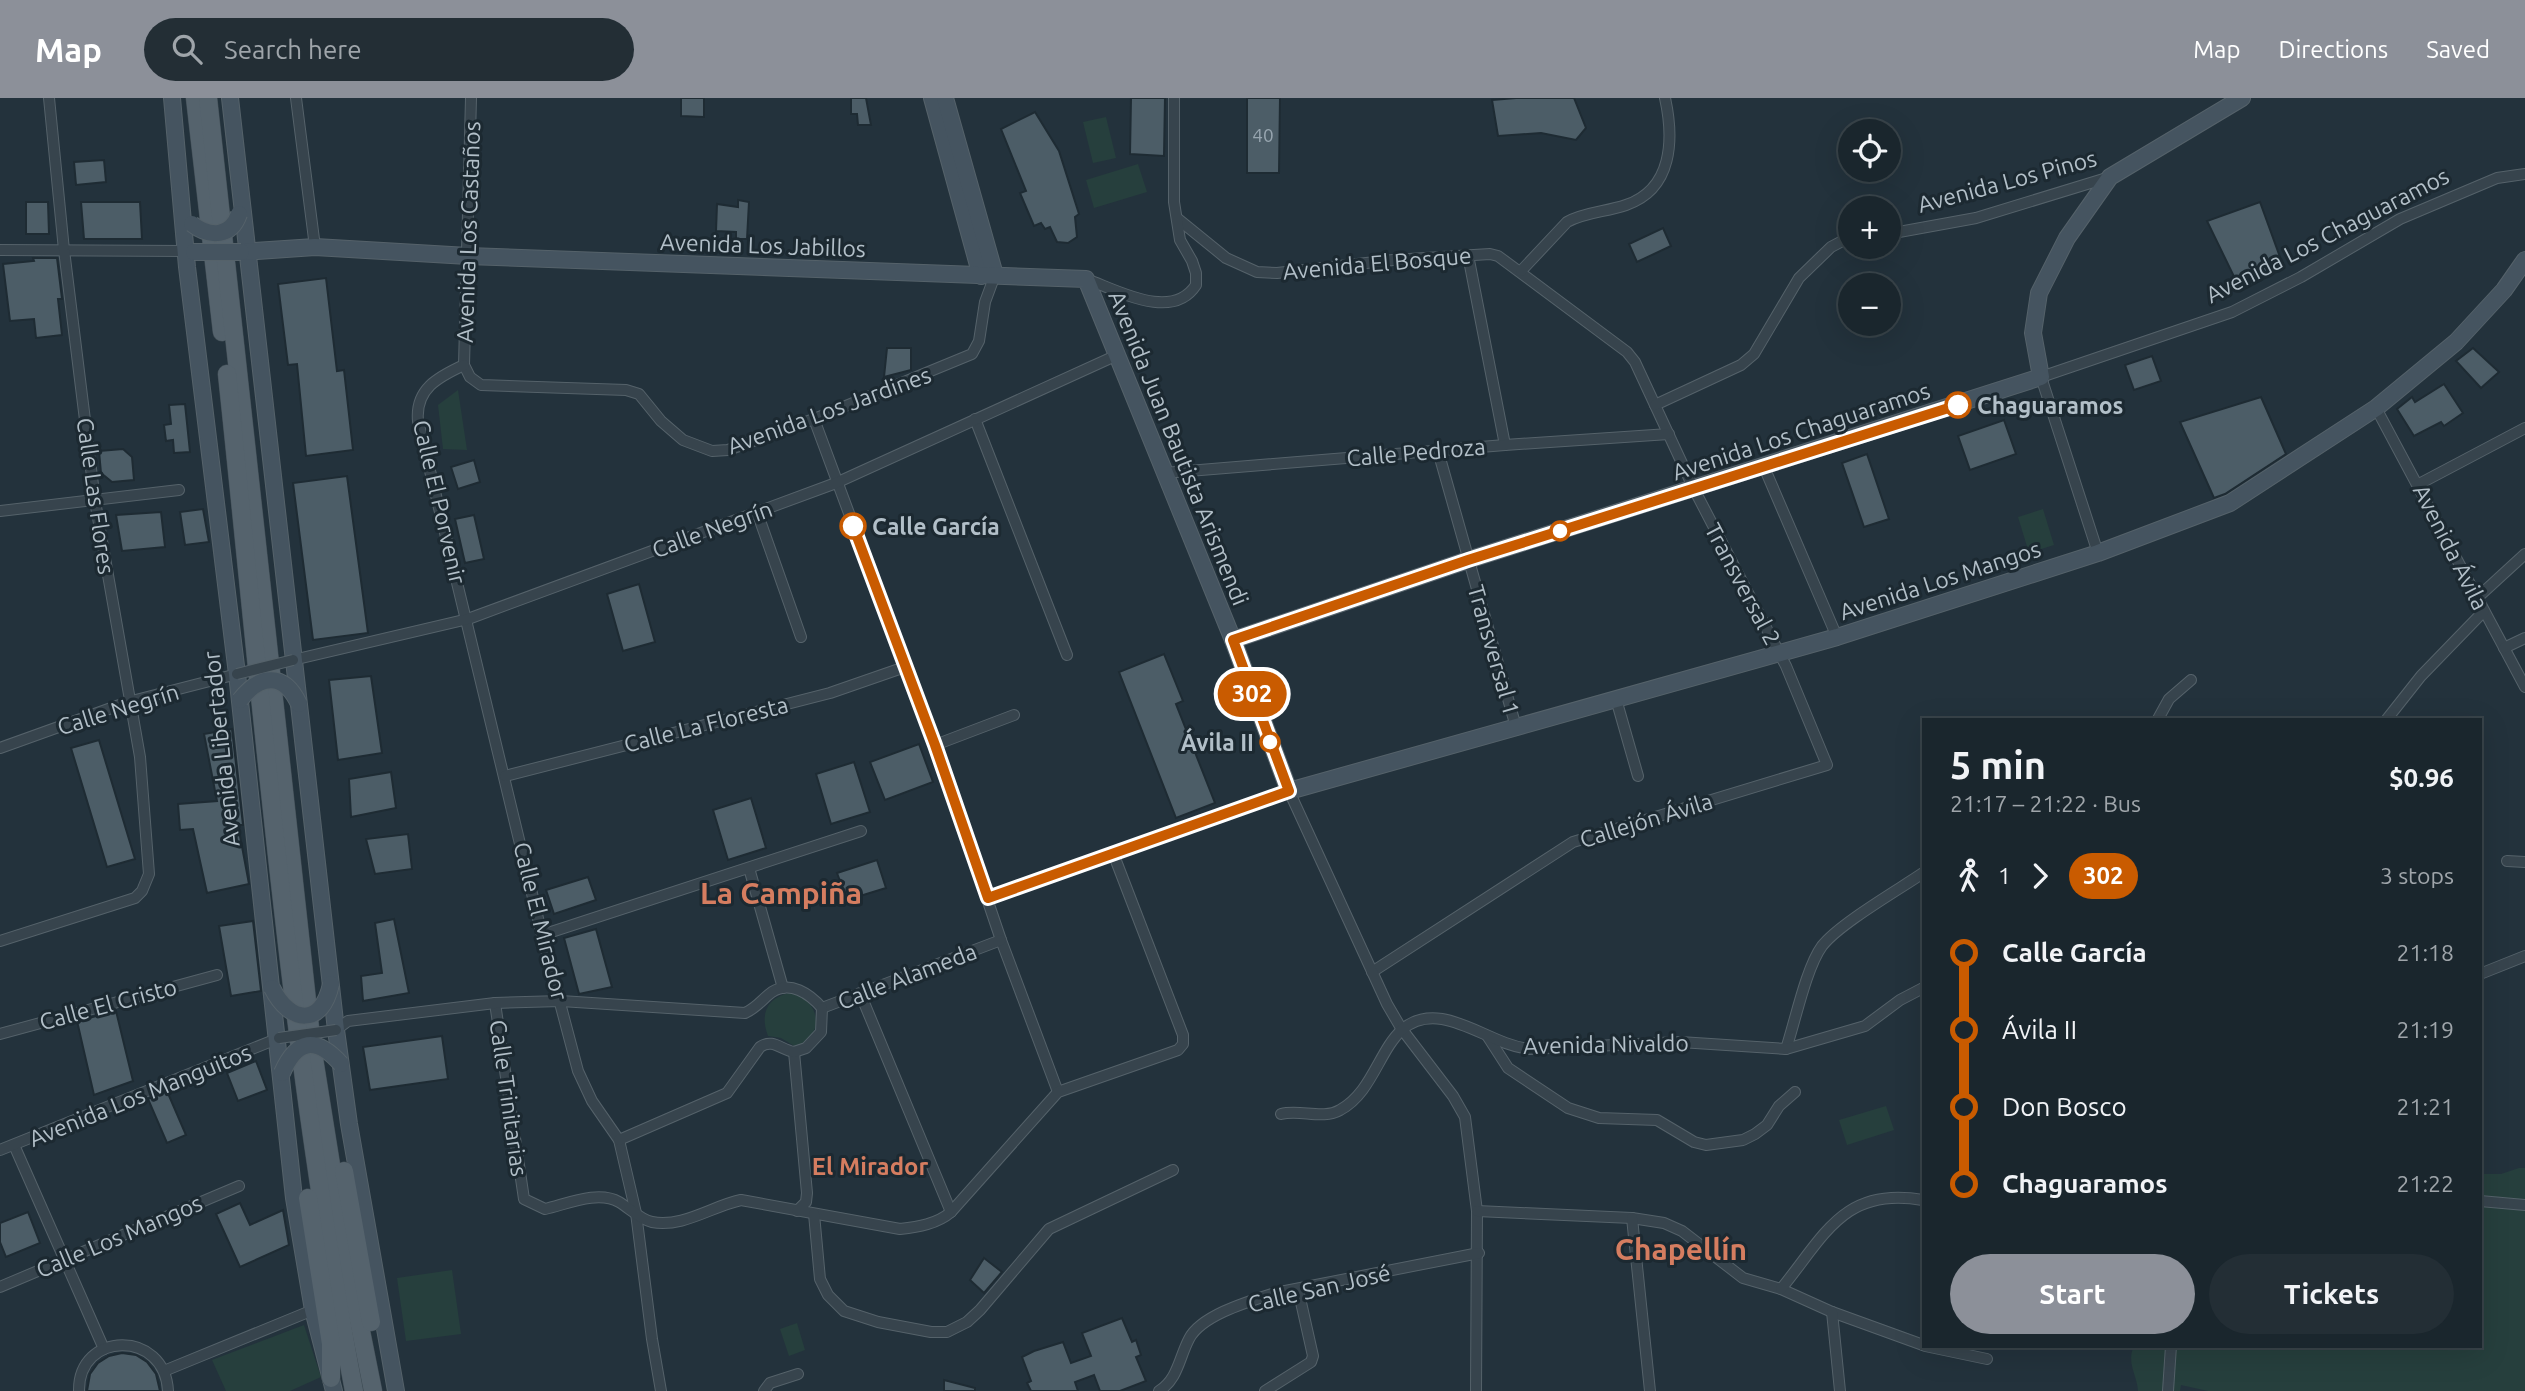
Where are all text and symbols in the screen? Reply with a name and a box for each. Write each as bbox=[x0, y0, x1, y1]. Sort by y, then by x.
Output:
search box bbox=[144, 18, 634, 81]
icon: search bbox=[168, 30, 206, 68]
text: Map bbox=[35, 31, 102, 68]
text: Search here bbox=[224, 35, 362, 64]
text: Map bbox=[2193, 36, 2240, 63]
text: Directions bbox=[2278, 36, 2388, 63]
text: Saved bbox=[2426, 36, 2490, 63]
map controls bbox=[1838, 119, 1901, 336]
button: locate bbox=[1838, 119, 1901, 182]
street label: Avenida Los Castaños bbox=[452, 121, 484, 343]
house number: 40 bbox=[1252, 124, 1274, 146]
street label: Avenida Los Pinos bbox=[1915, 145, 2099, 217]
street label: Avenida Los Chaguaramos bbox=[2201, 163, 2453, 307]
button: + bbox=[1838, 196, 1901, 259]
street label: Avenida Los Jabillos bbox=[660, 229, 866, 261]
street label: Avenida El Bosque bbox=[1282, 242, 1472, 284]
button: − bbox=[1838, 273, 1901, 336]
street label: Avenida Juan Bautista Arismendi bbox=[1104, 287, 1254, 609]
street label: Avenida Los Jardines bbox=[724, 361, 934, 458]
street label: Avenida Los Chaguaramos bbox=[1669, 378, 1933, 484]
marker: Chaguaramos bbox=[1945, 392, 1971, 418]
place label: Chaguaramos bbox=[1977, 393, 2123, 418]
street label: Calle Las Flores bbox=[73, 416, 119, 576]
street label: Calle El Porvenir bbox=[409, 418, 471, 587]
street label: Calle Pedroza bbox=[1345, 433, 1487, 471]
street label: Avenida Ávila bbox=[2409, 480, 2494, 614]
street label: Calle Negrín bbox=[649, 496, 775, 562]
marker: Calle García bbox=[840, 513, 866, 539]
place label: Calle García bbox=[872, 514, 1000, 539]
street label: Transversal 2 bbox=[1700, 519, 1786, 649]
unlabelled marker bbox=[1550, 521, 1570, 541]
street label: Avenida Los Mangos bbox=[1836, 536, 2044, 624]
street label: Transversal 1 bbox=[1463, 582, 1525, 718]
street label: Avenida Libertador bbox=[198, 650, 244, 848]
line badge: 302 bbox=[1212, 671, 1292, 717]
street label: Calle Negrín bbox=[54, 679, 182, 739]
text: 302 bbox=[1232, 680, 1272, 707]
street label: Calle La Floresta bbox=[621, 691, 791, 757]
place label: Ávila II bbox=[1181, 727, 1254, 755]
marker: Ávila II bbox=[1260, 732, 1280, 752]
text: 5 min bbox=[1950, 744, 2046, 786]
text: $0.96 bbox=[2389, 763, 2454, 792]
street label: Callejón Ávila bbox=[1576, 787, 1715, 852]
text: 21:17 – 21:22 · Bus bbox=[1950, 791, 2141, 816]
street label: Calle El Mirador bbox=[509, 839, 573, 1003]
icon: walk bbox=[1950, 857, 1988, 895]
icon: forward bbox=[2021, 857, 2059, 895]
text: 302 bbox=[2083, 862, 2124, 889]
text: 1 bbox=[1998, 863, 2011, 888]
text: 3 stops bbox=[2380, 863, 2454, 888]
district label: La Campiña bbox=[700, 876, 862, 910]
street label: Calle Alameda bbox=[834, 938, 980, 1014]
text: Calle García bbox=[2002, 938, 2147, 967]
text: 21:18 bbox=[2396, 940, 2454, 965]
street label: Calle El Cristo bbox=[37, 974, 179, 1034]
text: Ávila II bbox=[2002, 1015, 2077, 1044]
text: 21:19 bbox=[2396, 1017, 2454, 1042]
street label: Calle Trinitarias bbox=[486, 1018, 532, 1178]
street label: Avenida Nivaldo bbox=[1523, 1030, 1689, 1058]
street label: Avenida Los Manguitos bbox=[25, 1039, 255, 1151]
text: Don Bosco bbox=[2002, 1092, 2127, 1121]
text: 21:21 bbox=[2396, 1094, 2454, 1119]
district label: El Mirador bbox=[812, 1153, 928, 1180]
text: Chaguaramos bbox=[2002, 1169, 2168, 1198]
text: 21:22 bbox=[2396, 1171, 2454, 1196]
street label: Calle Los Mangos bbox=[32, 1190, 206, 1282]
district label: Chapellín bbox=[1615, 1232, 1747, 1266]
button: Start bbox=[1950, 1254, 2195, 1334]
button: Tickets bbox=[2209, 1254, 2454, 1334]
street label: Calle San José bbox=[1245, 1259, 1393, 1317]

